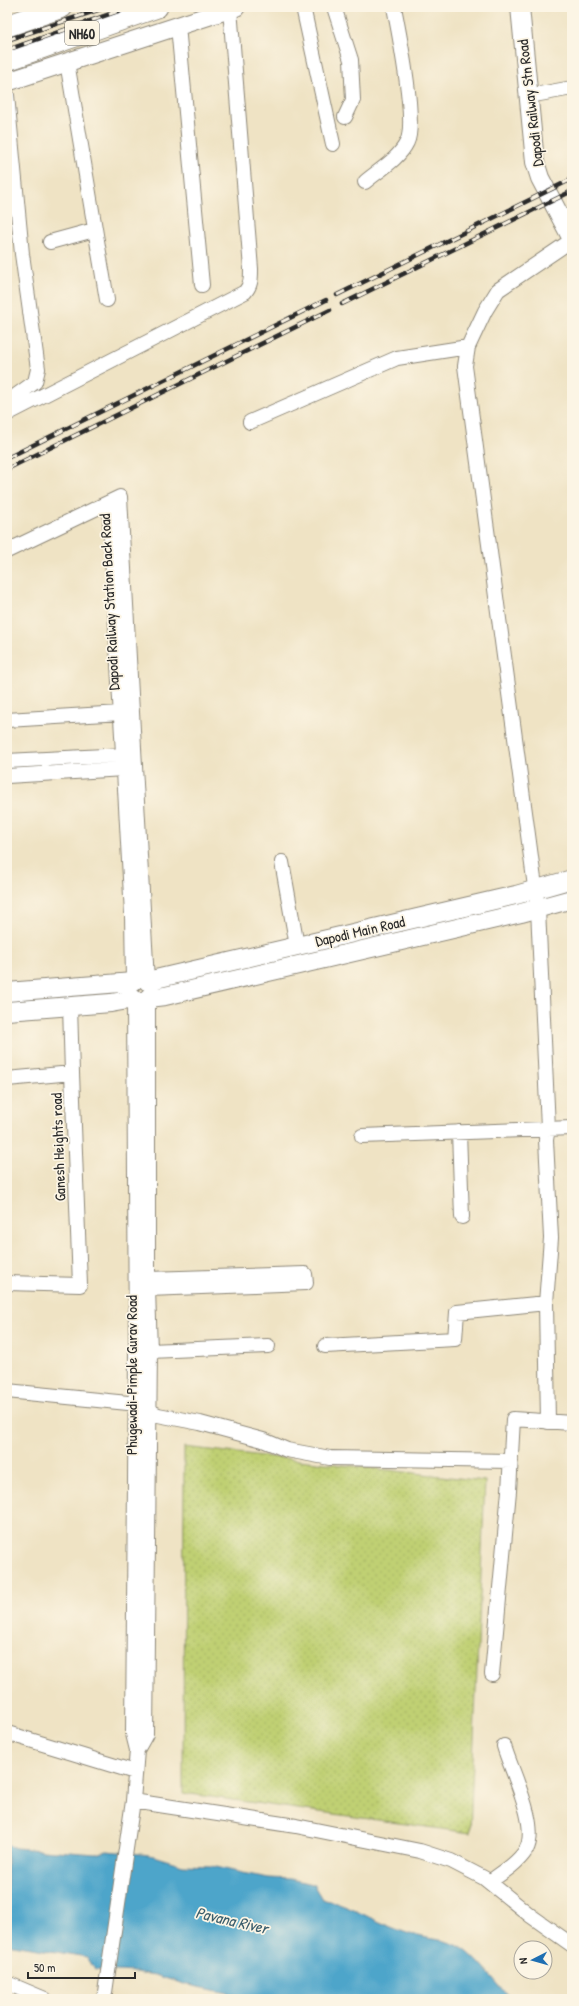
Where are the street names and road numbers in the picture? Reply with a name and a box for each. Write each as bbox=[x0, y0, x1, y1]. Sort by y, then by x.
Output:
road number: NH60 bbox=[65, 21, 99, 45]
street label: Dapodi Railway Stn Road bbox=[512, 38, 548, 168]
street label: Dapodi Railway Station Back Road bbox=[94, 513, 124, 691]
street label: Dapodi Main Road bbox=[313, 910, 407, 951]
street label: Ganesh Heights road bbox=[46, 1092, 70, 1202]
street label: Phugewadi-Pimple Gurav Road bbox=[121, 1295, 142, 1455]

